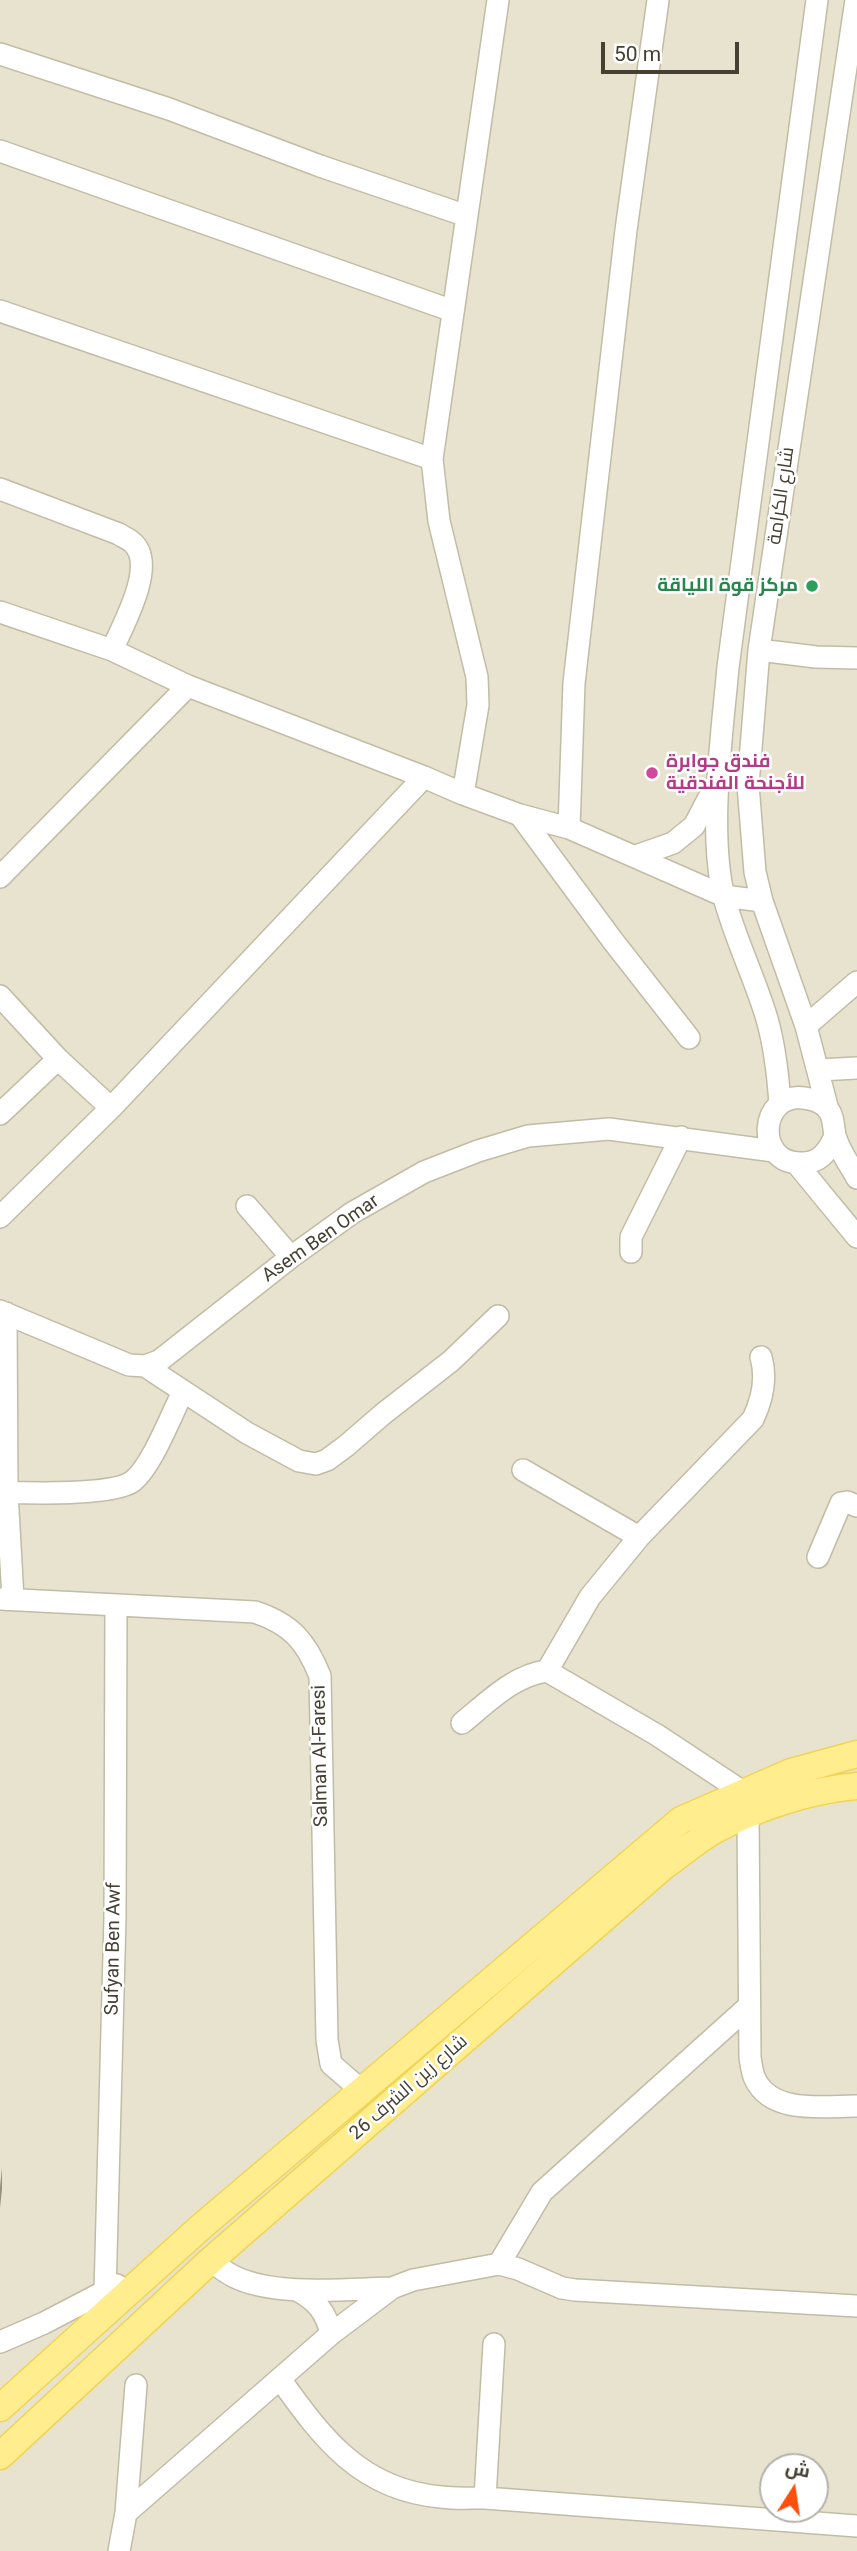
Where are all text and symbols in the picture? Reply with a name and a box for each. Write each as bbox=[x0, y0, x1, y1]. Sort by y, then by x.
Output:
scale bar bbox=[605, 28, 743, 72]
text: 50 m bbox=[614, 42, 661, 66]
street label: شارع الكرامة bbox=[764, 446, 800, 546]
place label: مركز قوة اللياقة bbox=[657, 575, 798, 597]
marker: مركز قوة اللياقة bbox=[804, 578, 820, 594]
place label: فندق جوابرة للأجنحة الفندقية bbox=[666, 751, 805, 795]
marker: فندق جوابرة للأجنحة الفندقية bbox=[644, 765, 660, 781]
street label: Asem Ben Omar bbox=[258, 1190, 384, 1288]
street label: Salman Al-Faresi bbox=[308, 1685, 334, 1827]
street label: Sufyan Ben Awf bbox=[101, 1882, 127, 2016]
street label: شارع زين الشرف 26 bbox=[345, 2031, 473, 2145]
north arrow bbox=[759, 2453, 829, 2523]
text: ش bbox=[784, 2455, 812, 2483]

